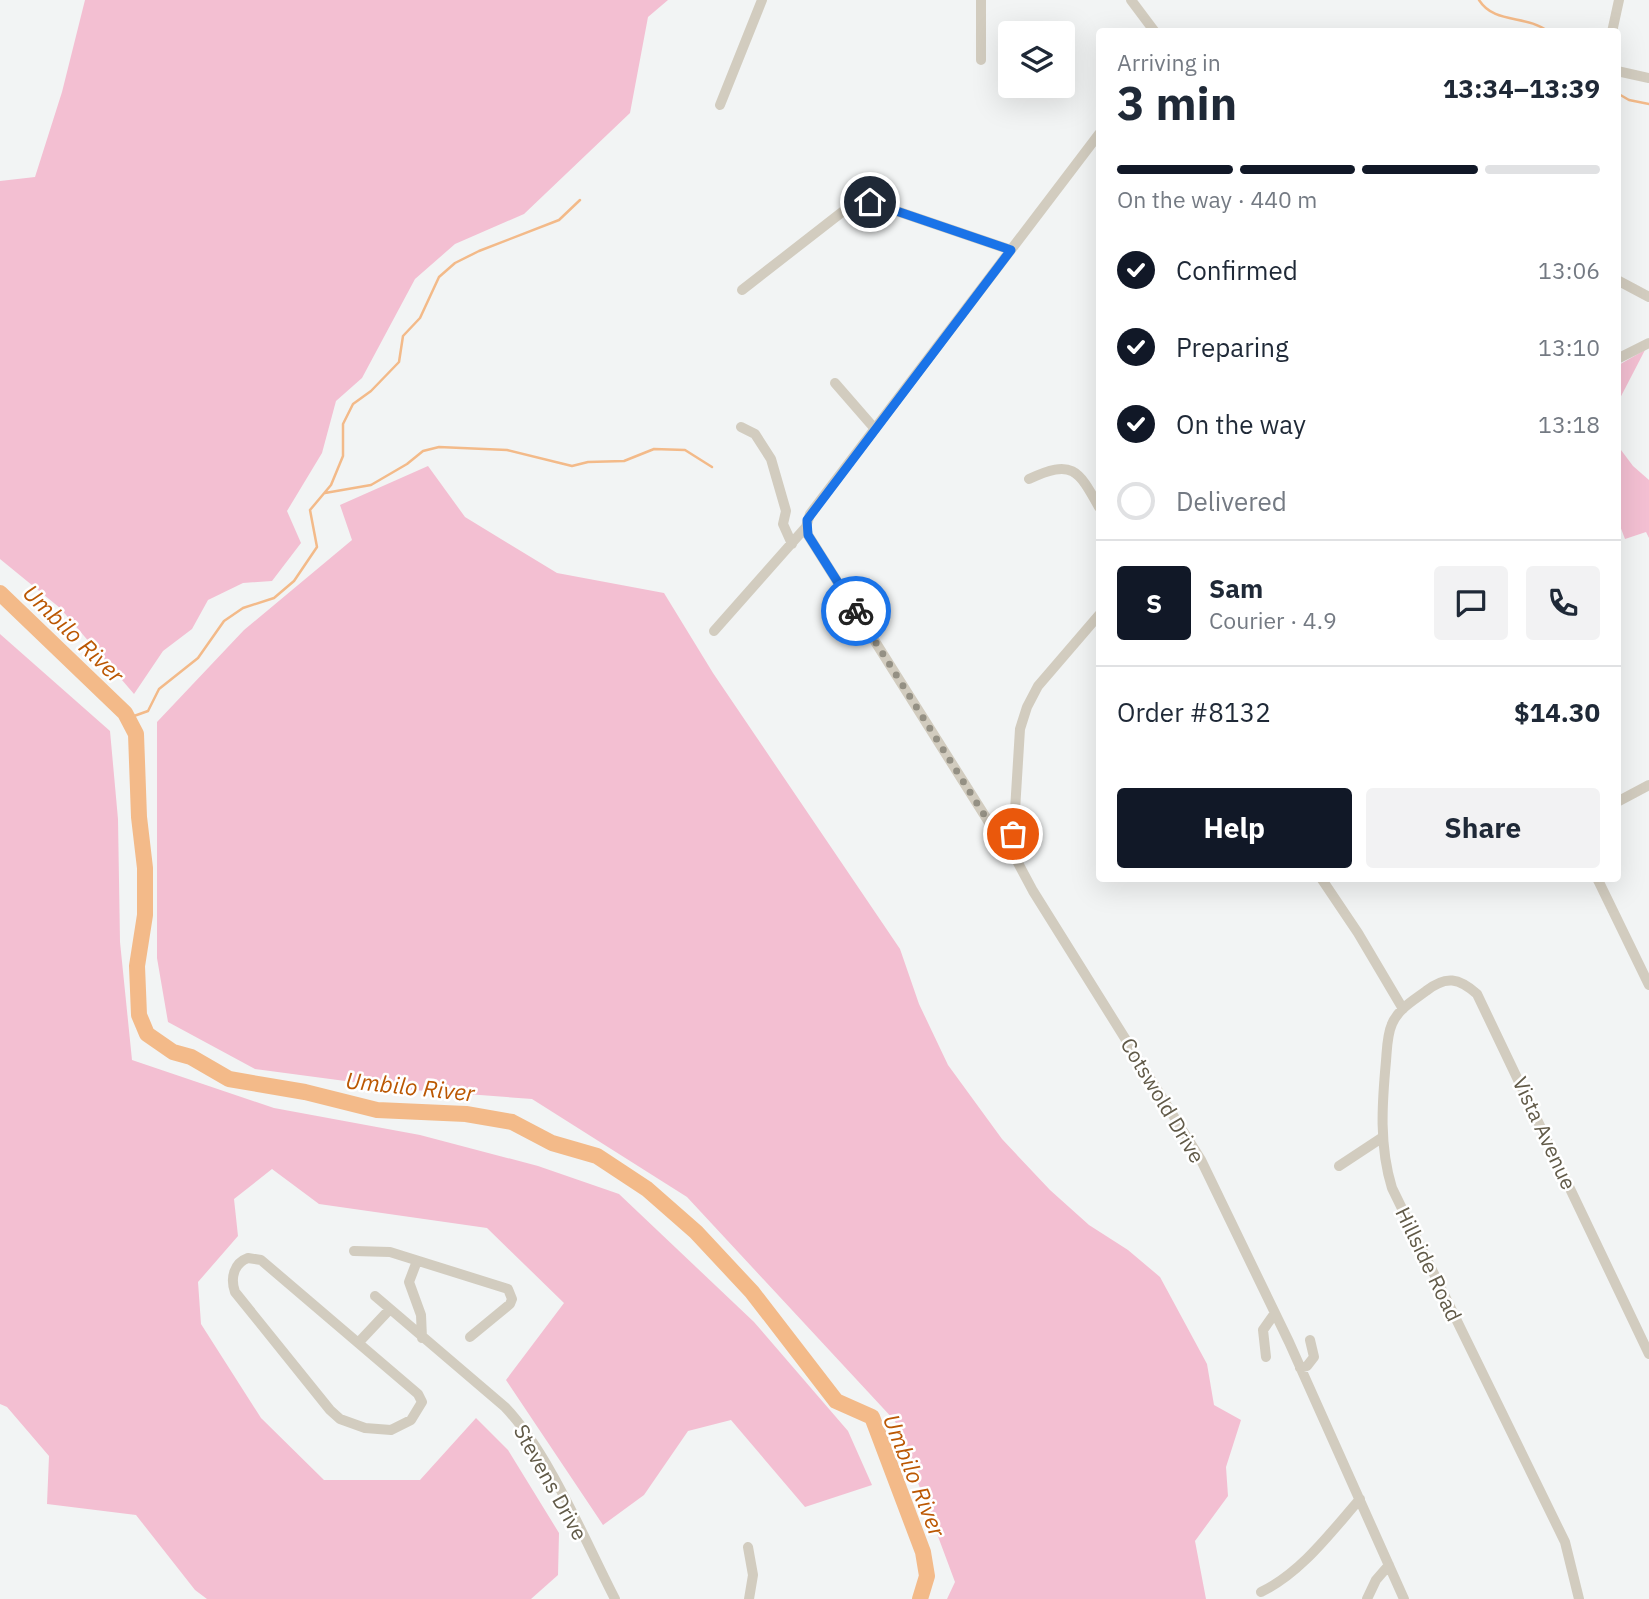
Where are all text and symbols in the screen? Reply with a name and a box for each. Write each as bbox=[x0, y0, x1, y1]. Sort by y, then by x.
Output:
map controls bbox=[998, 21, 1075, 98]
button: layers bbox=[998, 21, 1075, 98]
text: Arriving in bbox=[1117, 47, 1221, 77]
text: 13:34–13:39 bbox=[1443, 71, 1600, 105]
text: 3 min bbox=[1117, 73, 1237, 133]
pin bbox=[840, 172, 900, 232]
icon: home bbox=[851, 183, 889, 221]
text: On the way · 440 m bbox=[1117, 184, 1317, 214]
icon: check bbox=[1117, 251, 1155, 289]
text: Confirmed bbox=[1176, 253, 1298, 287]
text: 13:06 bbox=[1538, 255, 1600, 285]
icon: check bbox=[1117, 328, 1155, 366]
text: Preparing bbox=[1176, 330, 1289, 364]
text: 13:10 bbox=[1538, 332, 1600, 362]
icon: check bbox=[1117, 405, 1155, 443]
text: On the way bbox=[1176, 407, 1306, 441]
text: 13:18 bbox=[1538, 409, 1600, 439]
text: Delivered bbox=[1176, 484, 1287, 518]
button: chat bbox=[1434, 566, 1508, 640]
button: phone bbox=[1526, 566, 1600, 640]
text: Sam bbox=[1209, 571, 1263, 605]
courier bbox=[821, 576, 891, 646]
water label: Umbilo River bbox=[17, 577, 131, 689]
text: S bbox=[1146, 586, 1162, 620]
icon: bike bbox=[837, 592, 875, 630]
text: Courier · 4.9 bbox=[1209, 605, 1337, 635]
text: Order #8132 bbox=[1117, 695, 1271, 729]
text: $14.30 bbox=[1514, 695, 1600, 729]
button: Help bbox=[1117, 788, 1352, 868]
button: Share bbox=[1366, 788, 1600, 868]
pin bbox=[983, 804, 1043, 864]
icon: bag bbox=[994, 815, 1032, 853]
street label: Cotswold Drive bbox=[1115, 1032, 1211, 1168]
water label: Umbilo River bbox=[344, 1064, 477, 1108]
street label: Vista Avenue bbox=[1507, 1072, 1583, 1194]
street label: Hillside Road bbox=[1389, 1202, 1469, 1326]
water label: Umbilo River bbox=[877, 1409, 953, 1541]
street label: Stevens Drive bbox=[508, 1419, 594, 1545]

